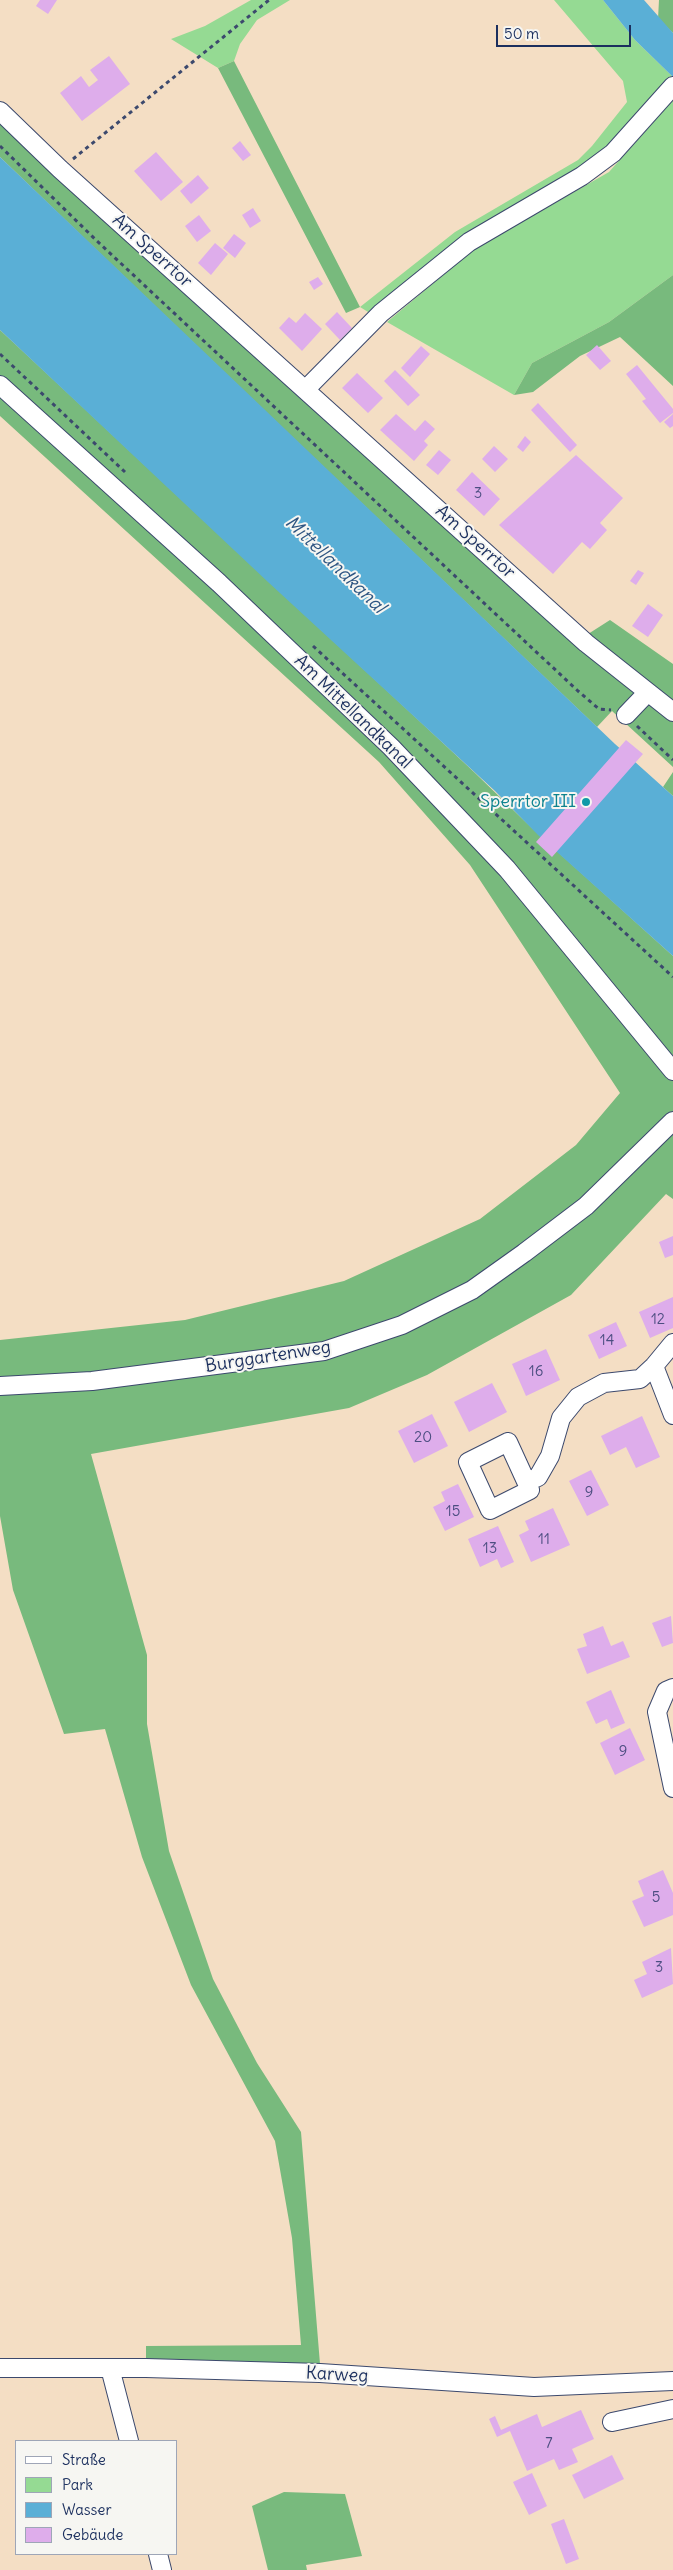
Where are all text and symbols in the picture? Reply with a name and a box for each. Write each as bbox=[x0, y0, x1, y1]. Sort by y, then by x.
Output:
scale bar bbox=[498, 15, 633, 47]
text: 50 m bbox=[504, 24, 539, 43]
street label: Am Sperrtor bbox=[108, 210, 196, 292]
house number: 3 bbox=[474, 485, 482, 503]
street label: Am Sperrtor bbox=[431, 501, 519, 583]
water label: Mittellandkanal bbox=[280, 511, 390, 619]
street label: Am Mittellandkanal bbox=[290, 650, 416, 774]
place label: Sperrtor III bbox=[480, 791, 576, 813]
marker: Sperrtor III bbox=[580, 796, 592, 808]
house number: 12 bbox=[651, 1311, 665, 1329]
house number: 14 bbox=[600, 1332, 614, 1350]
street label: Burggartenweg bbox=[204, 1336, 332, 1378]
house number: 16 bbox=[529, 1363, 543, 1381]
house number: 20 bbox=[414, 1429, 432, 1447]
house number: 9 bbox=[585, 1484, 593, 1502]
house number: 15 bbox=[446, 1503, 460, 1521]
house number: 11 bbox=[538, 1531, 550, 1549]
house number: 13 bbox=[483, 1540, 497, 1558]
house number: 9 bbox=[619, 1743, 627, 1761]
house number: 5 bbox=[652, 1889, 660, 1907]
house number: 3 bbox=[655, 1959, 663, 1977]
street label: Karweg bbox=[305, 2363, 369, 2387]
house number: 7 bbox=[545, 2435, 553, 2453]
legend bbox=[15, 2440, 178, 2555]
text: Straße bbox=[62, 2450, 106, 2469]
text: Park bbox=[62, 2475, 93, 2494]
text: Wasser bbox=[62, 2500, 112, 2519]
text: Gebäude bbox=[62, 2525, 123, 2544]

